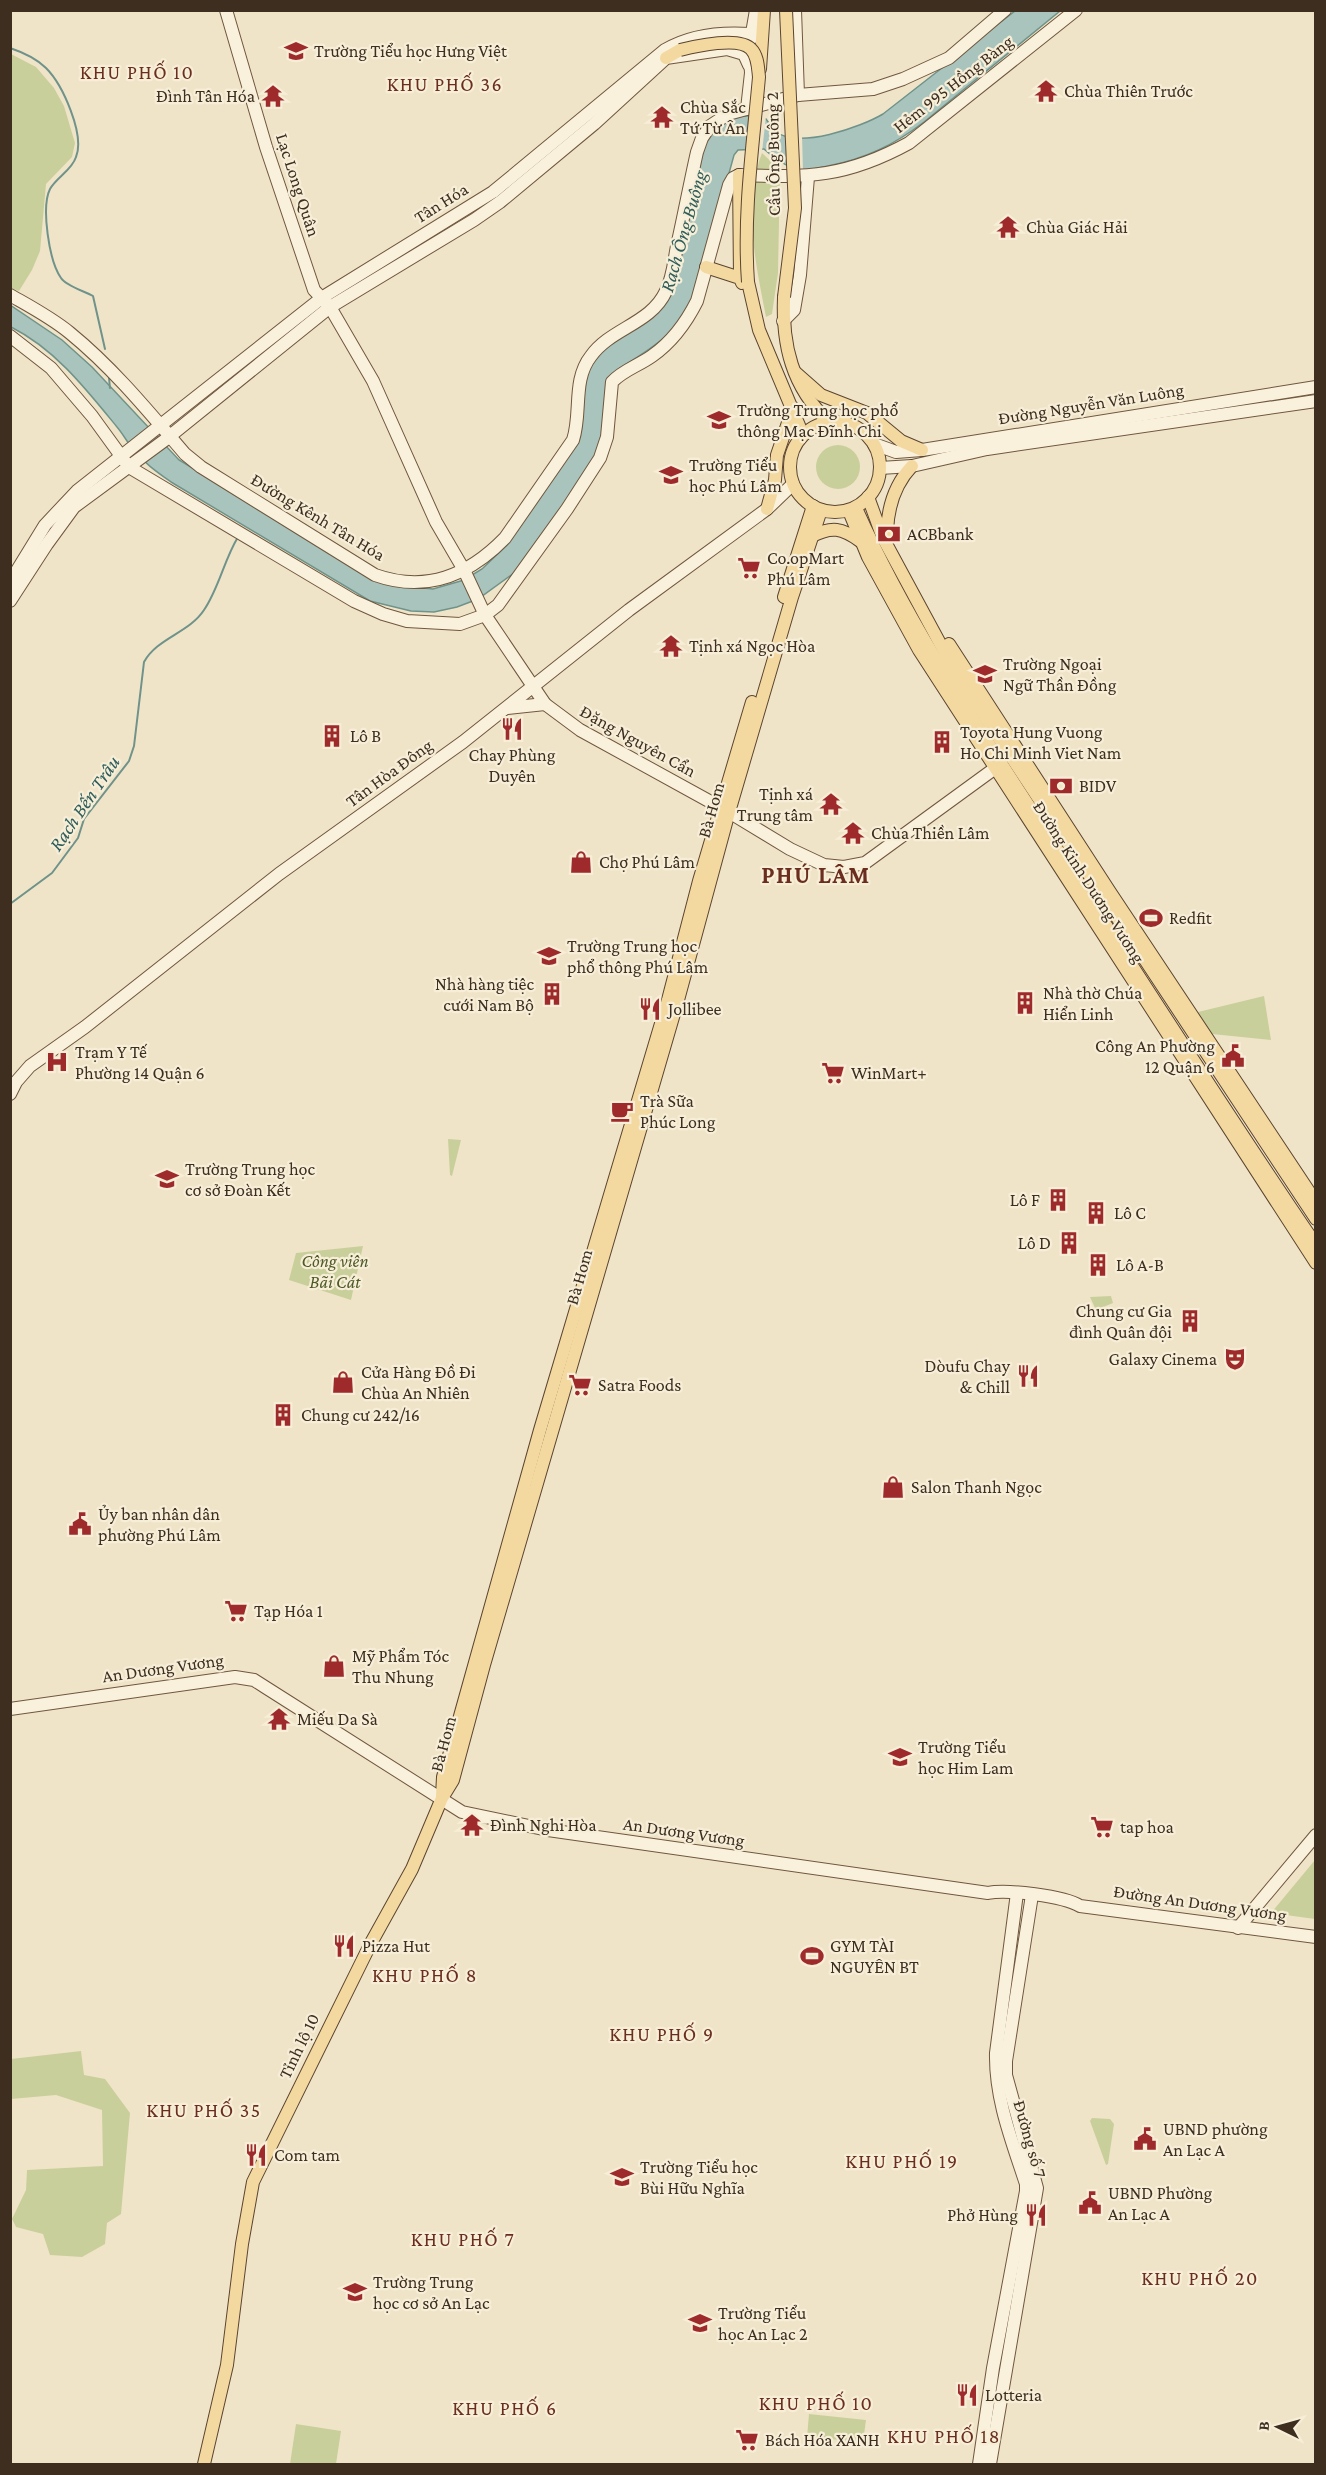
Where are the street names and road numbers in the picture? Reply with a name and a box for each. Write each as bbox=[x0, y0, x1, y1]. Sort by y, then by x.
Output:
street label: Hẻm 995 Hồng Bàng bbox=[889, 31, 1017, 137]
street label: Cầu Ông Buông 2 bbox=[762, 92, 784, 216]
street label: Lạc Long Quân bbox=[272, 131, 324, 239]
street label: Tân Hóa bbox=[410, 179, 472, 227]
street label: Đường Nguyễn Văn Luông bbox=[997, 379, 1186, 429]
street label: Đường Kênh Tân Hóa bbox=[247, 469, 389, 565]
street label: Đặng Nguyên Cẩn bbox=[576, 701, 700, 781]
street label: Tân Hòa Đông bbox=[342, 735, 436, 811]
street label: Bà Hom bbox=[694, 779, 729, 840]
street label: Đường Kinh Dương Vương bbox=[1029, 797, 1149, 967]
street label: Bà Hom bbox=[562, 1246, 597, 1307]
street label: An Dương Vương bbox=[101, 1650, 225, 1686]
street label: Bà Hom bbox=[426, 1713, 460, 1774]
street label: An Dương Vương bbox=[622, 1814, 746, 1850]
street label: Đường An Dương Vương bbox=[1112, 1881, 1288, 1925]
street label: Tỉnh lộ 10 bbox=[275, 2010, 323, 2082]
street label: Đường số 7 bbox=[1009, 2098, 1051, 2180]

